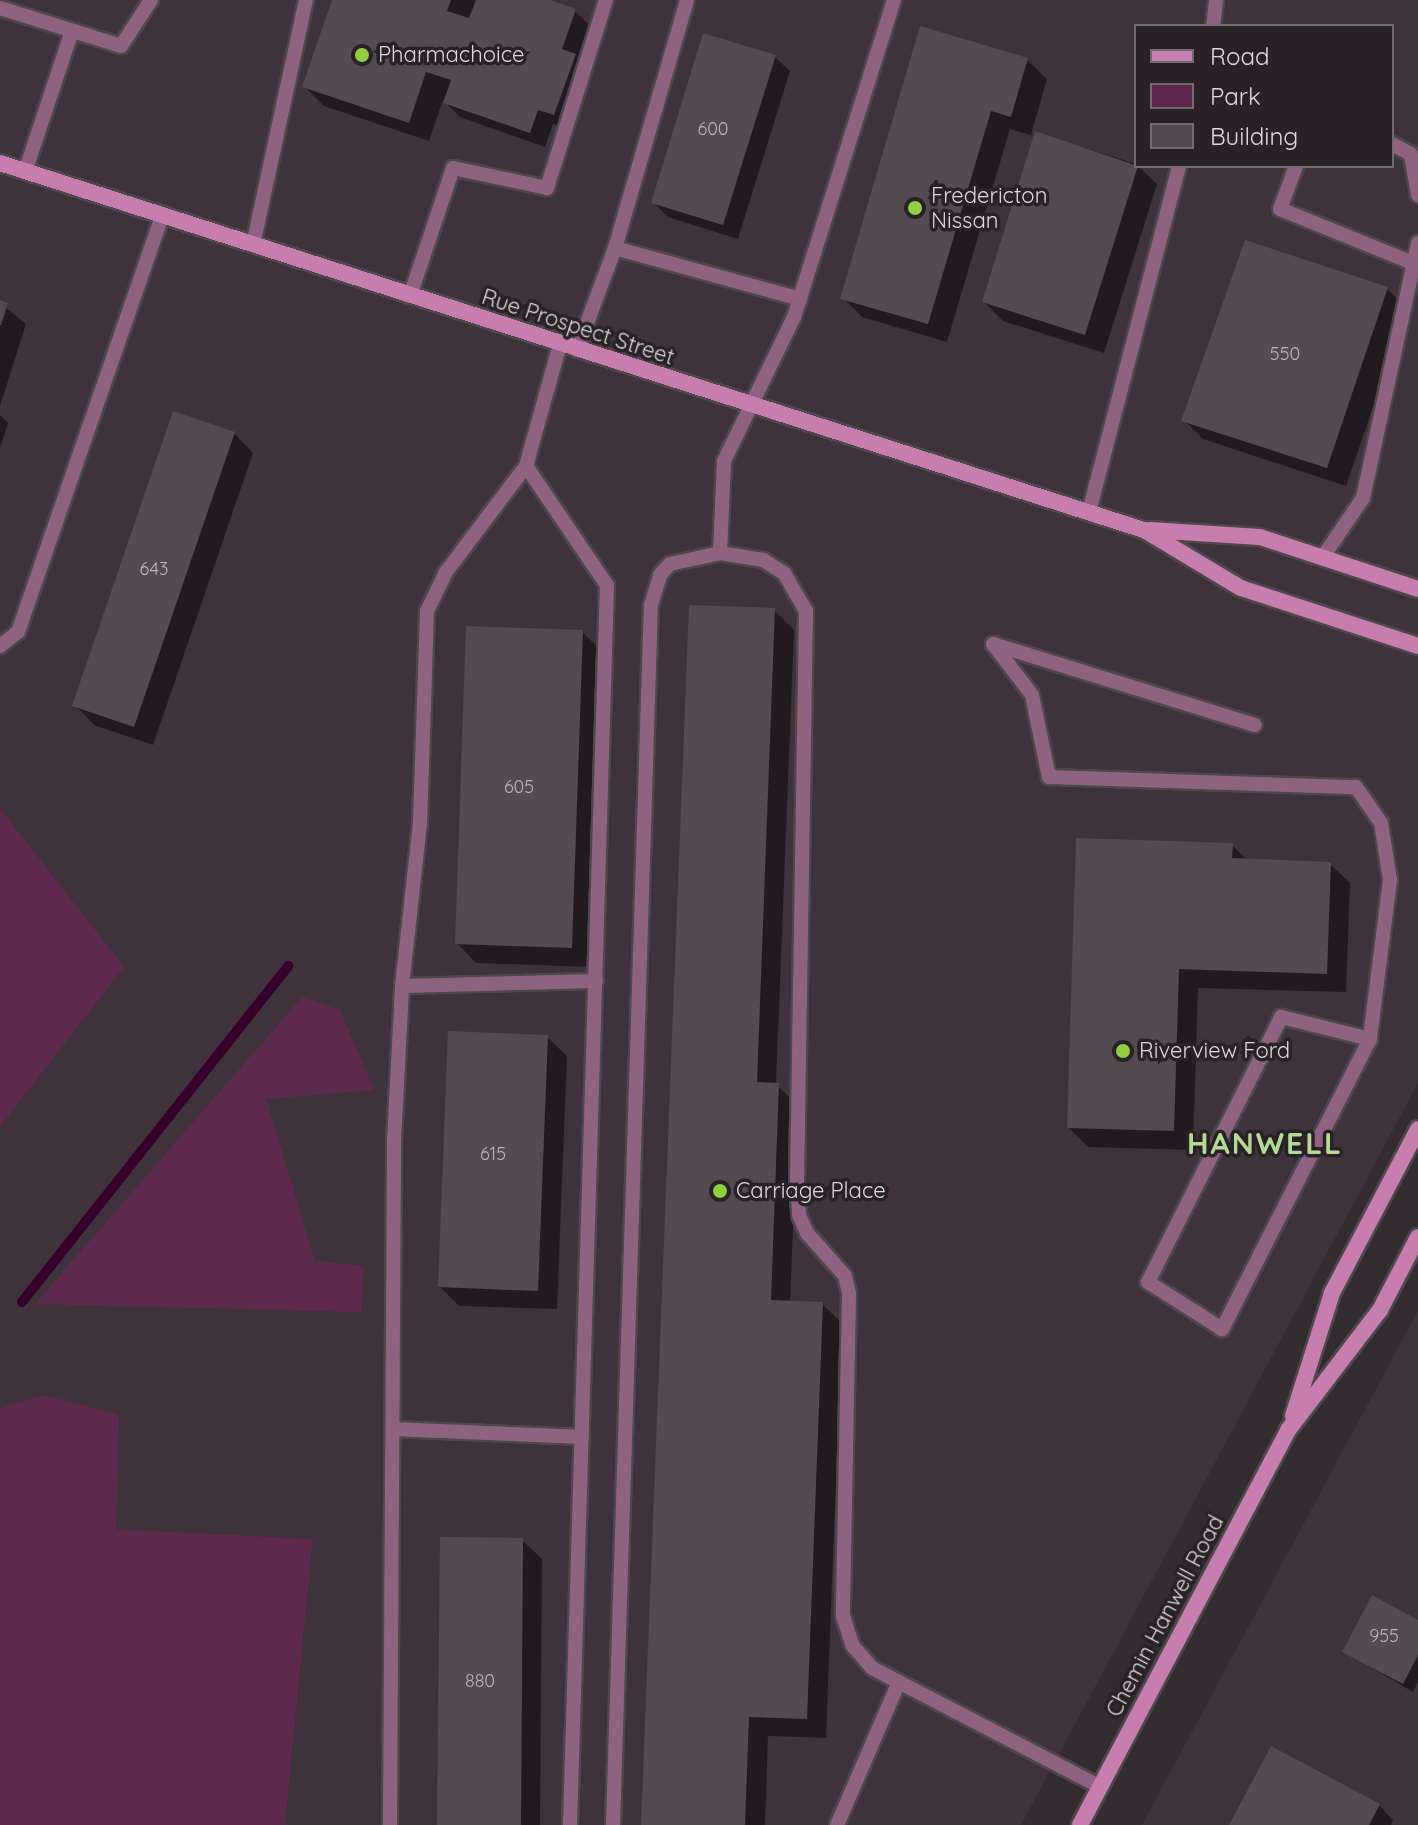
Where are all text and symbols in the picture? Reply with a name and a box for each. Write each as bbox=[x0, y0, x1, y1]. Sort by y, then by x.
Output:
legend bbox=[1134, 24, 1394, 168]
text: Road bbox=[1210, 41, 1270, 71]
place label: Pharmachoice bbox=[378, 42, 525, 68]
marker: Pharmachoice bbox=[353, 46, 371, 64]
text: Park bbox=[1210, 81, 1261, 111]
house number: 600 bbox=[697, 118, 729, 140]
text: Building bbox=[1210, 121, 1298, 151]
place label: Fredericton Nissan bbox=[931, 182, 1047, 234]
marker: Fredericton Nissan bbox=[906, 199, 924, 217]
street label: Rue Prospect Street bbox=[478, 283, 678, 371]
house number: 550 bbox=[1270, 343, 1300, 365]
house number: 643 bbox=[140, 558, 168, 580]
house number: 605 bbox=[504, 776, 534, 798]
place label: Riverview Ford bbox=[1139, 1038, 1290, 1064]
marker: Riverview Ford bbox=[1114, 1042, 1132, 1060]
district label: HANWELL bbox=[1187, 1125, 1343, 1161]
house number: 615 bbox=[480, 1143, 506, 1165]
place label: Carriage Place bbox=[736, 1178, 886, 1204]
marker: Carriage Place bbox=[711, 1182, 729, 1200]
street label: Chemin Hanwell Road bbox=[1101, 1511, 1229, 1721]
house number: 955 bbox=[1369, 1625, 1399, 1647]
house number: 880 bbox=[465, 1670, 495, 1692]

